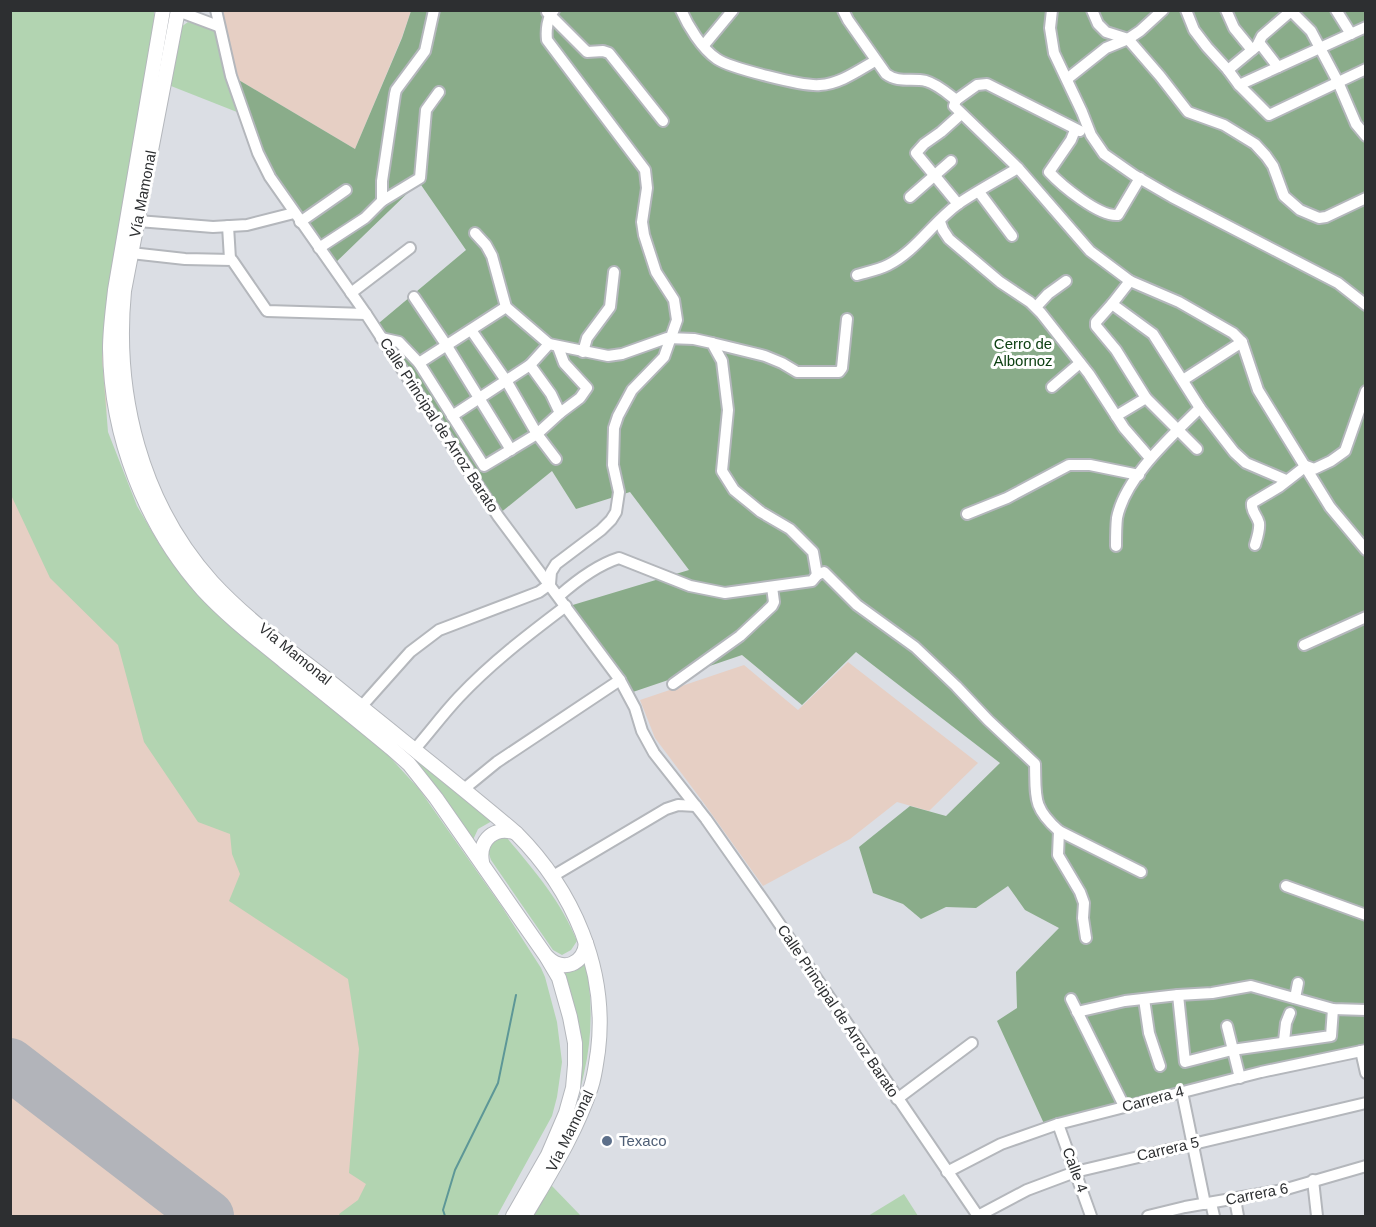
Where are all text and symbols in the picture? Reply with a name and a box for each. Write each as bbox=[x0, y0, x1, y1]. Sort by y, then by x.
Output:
street label: Vía Mamonal bbox=[126, 149, 159, 239]
street label: Calle Principal de Arroz Barato bbox=[377, 334, 502, 515]
park label: Cerro de Albornoz bbox=[993, 335, 1053, 369]
street label: Vía Mamonal bbox=[256, 619, 335, 688]
street label: Calle Principal de Arroz Barato bbox=[774, 921, 903, 1100]
street label: Carrera 4 bbox=[1120, 1082, 1186, 1115]
street label: Vía Mamonal bbox=[543, 1087, 597, 1174]
place label: Texaco bbox=[619, 1132, 667, 1149]
street label: Carrera 5 bbox=[1135, 1133, 1201, 1164]
marker: Texaco bbox=[600, 1134, 614, 1148]
street label: Calle 4 bbox=[1059, 1145, 1091, 1195]
street label: Carrera 6 bbox=[1224, 1179, 1290, 1208]

